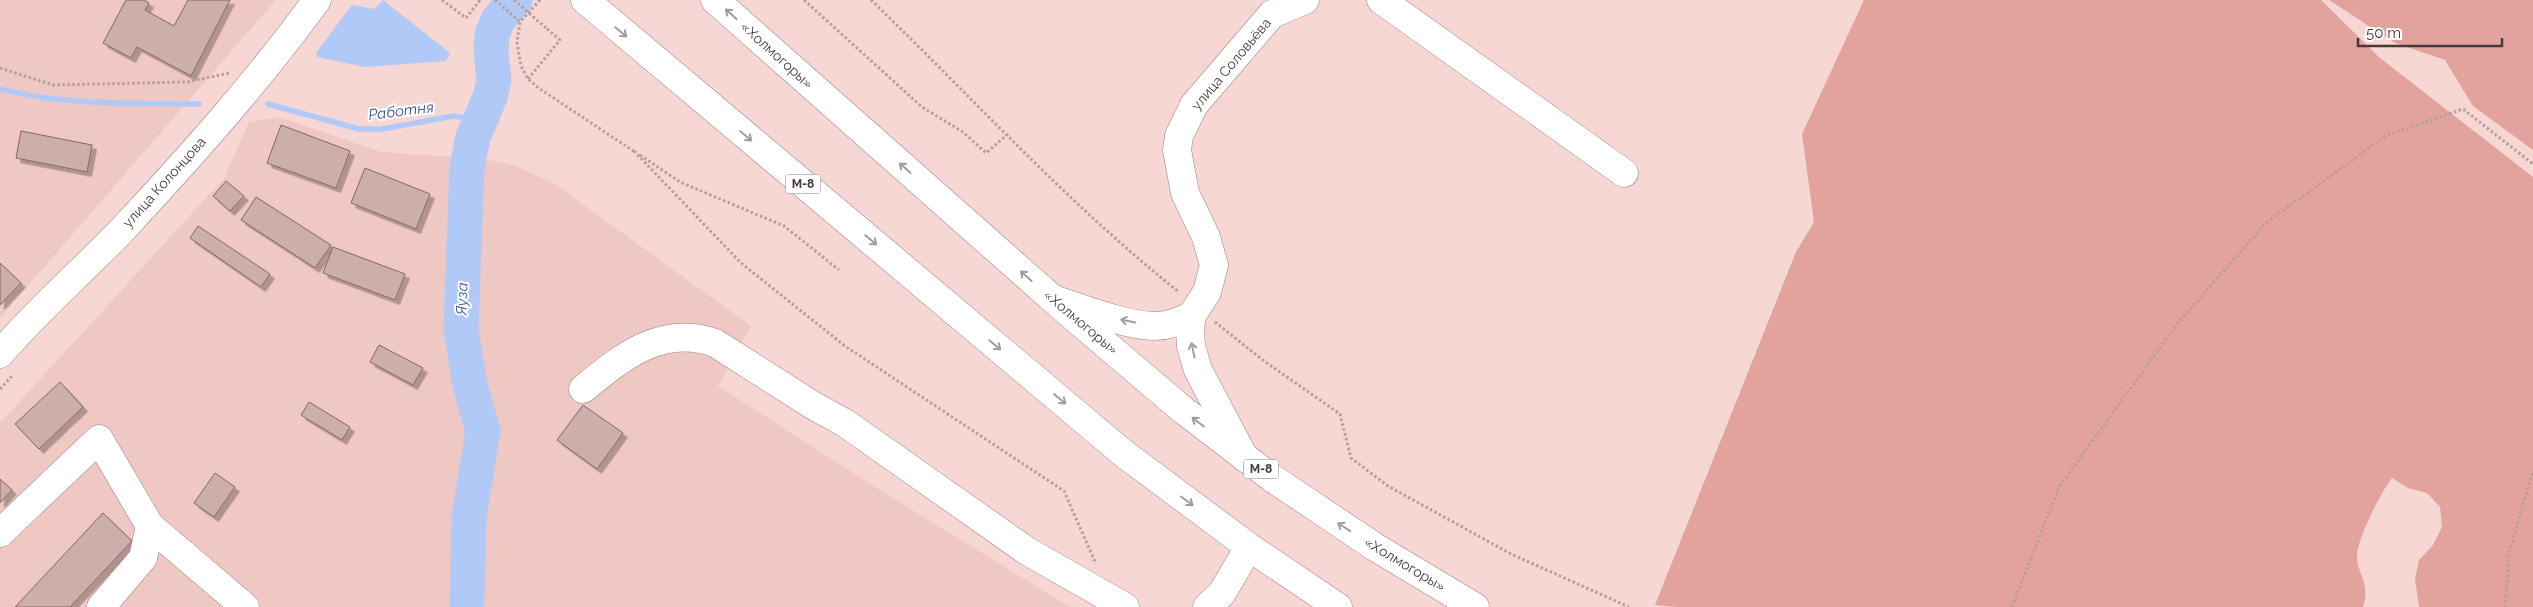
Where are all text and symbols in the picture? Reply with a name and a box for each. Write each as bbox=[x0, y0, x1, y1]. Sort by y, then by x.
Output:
one-way arrow bbox=[724, 8, 737, 19]
street label: улица Соловьёва bbox=[1188, 15, 1274, 113]
scale bar bbox=[2358, 15, 2502, 47]
street label: «Холмогоры» bbox=[738, 18, 816, 92]
text: 50 m bbox=[2366, 24, 2401, 42]
one-way arrow bbox=[615, 26, 628, 38]
water label: Работня bbox=[367, 98, 435, 124]
one-way arrow bbox=[739, 131, 752, 142]
street label: улица Колонцова bbox=[119, 134, 209, 230]
one-way arrow bbox=[898, 162, 911, 174]
road number: М-8 bbox=[786, 174, 820, 193]
one-way arrow bbox=[864, 235, 877, 246]
one-way arrow bbox=[1020, 270, 1033, 282]
water label: Яуза bbox=[452, 282, 472, 316]
street label: «Холмогоры» bbox=[1041, 286, 1121, 358]
one-way arrow bbox=[1121, 315, 1137, 325]
one-way arrow bbox=[989, 339, 1002, 350]
one-way arrow bbox=[1188, 343, 1197, 359]
one-way arrow bbox=[1053, 394, 1066, 405]
one-way arrow bbox=[1192, 416, 1205, 427]
road number: М-8 bbox=[1244, 459, 1278, 478]
one-way arrow bbox=[1180, 495, 1193, 506]
one-way arrow bbox=[1338, 521, 1352, 531]
street label: «Холмогоры» bbox=[1362, 534, 1448, 594]

